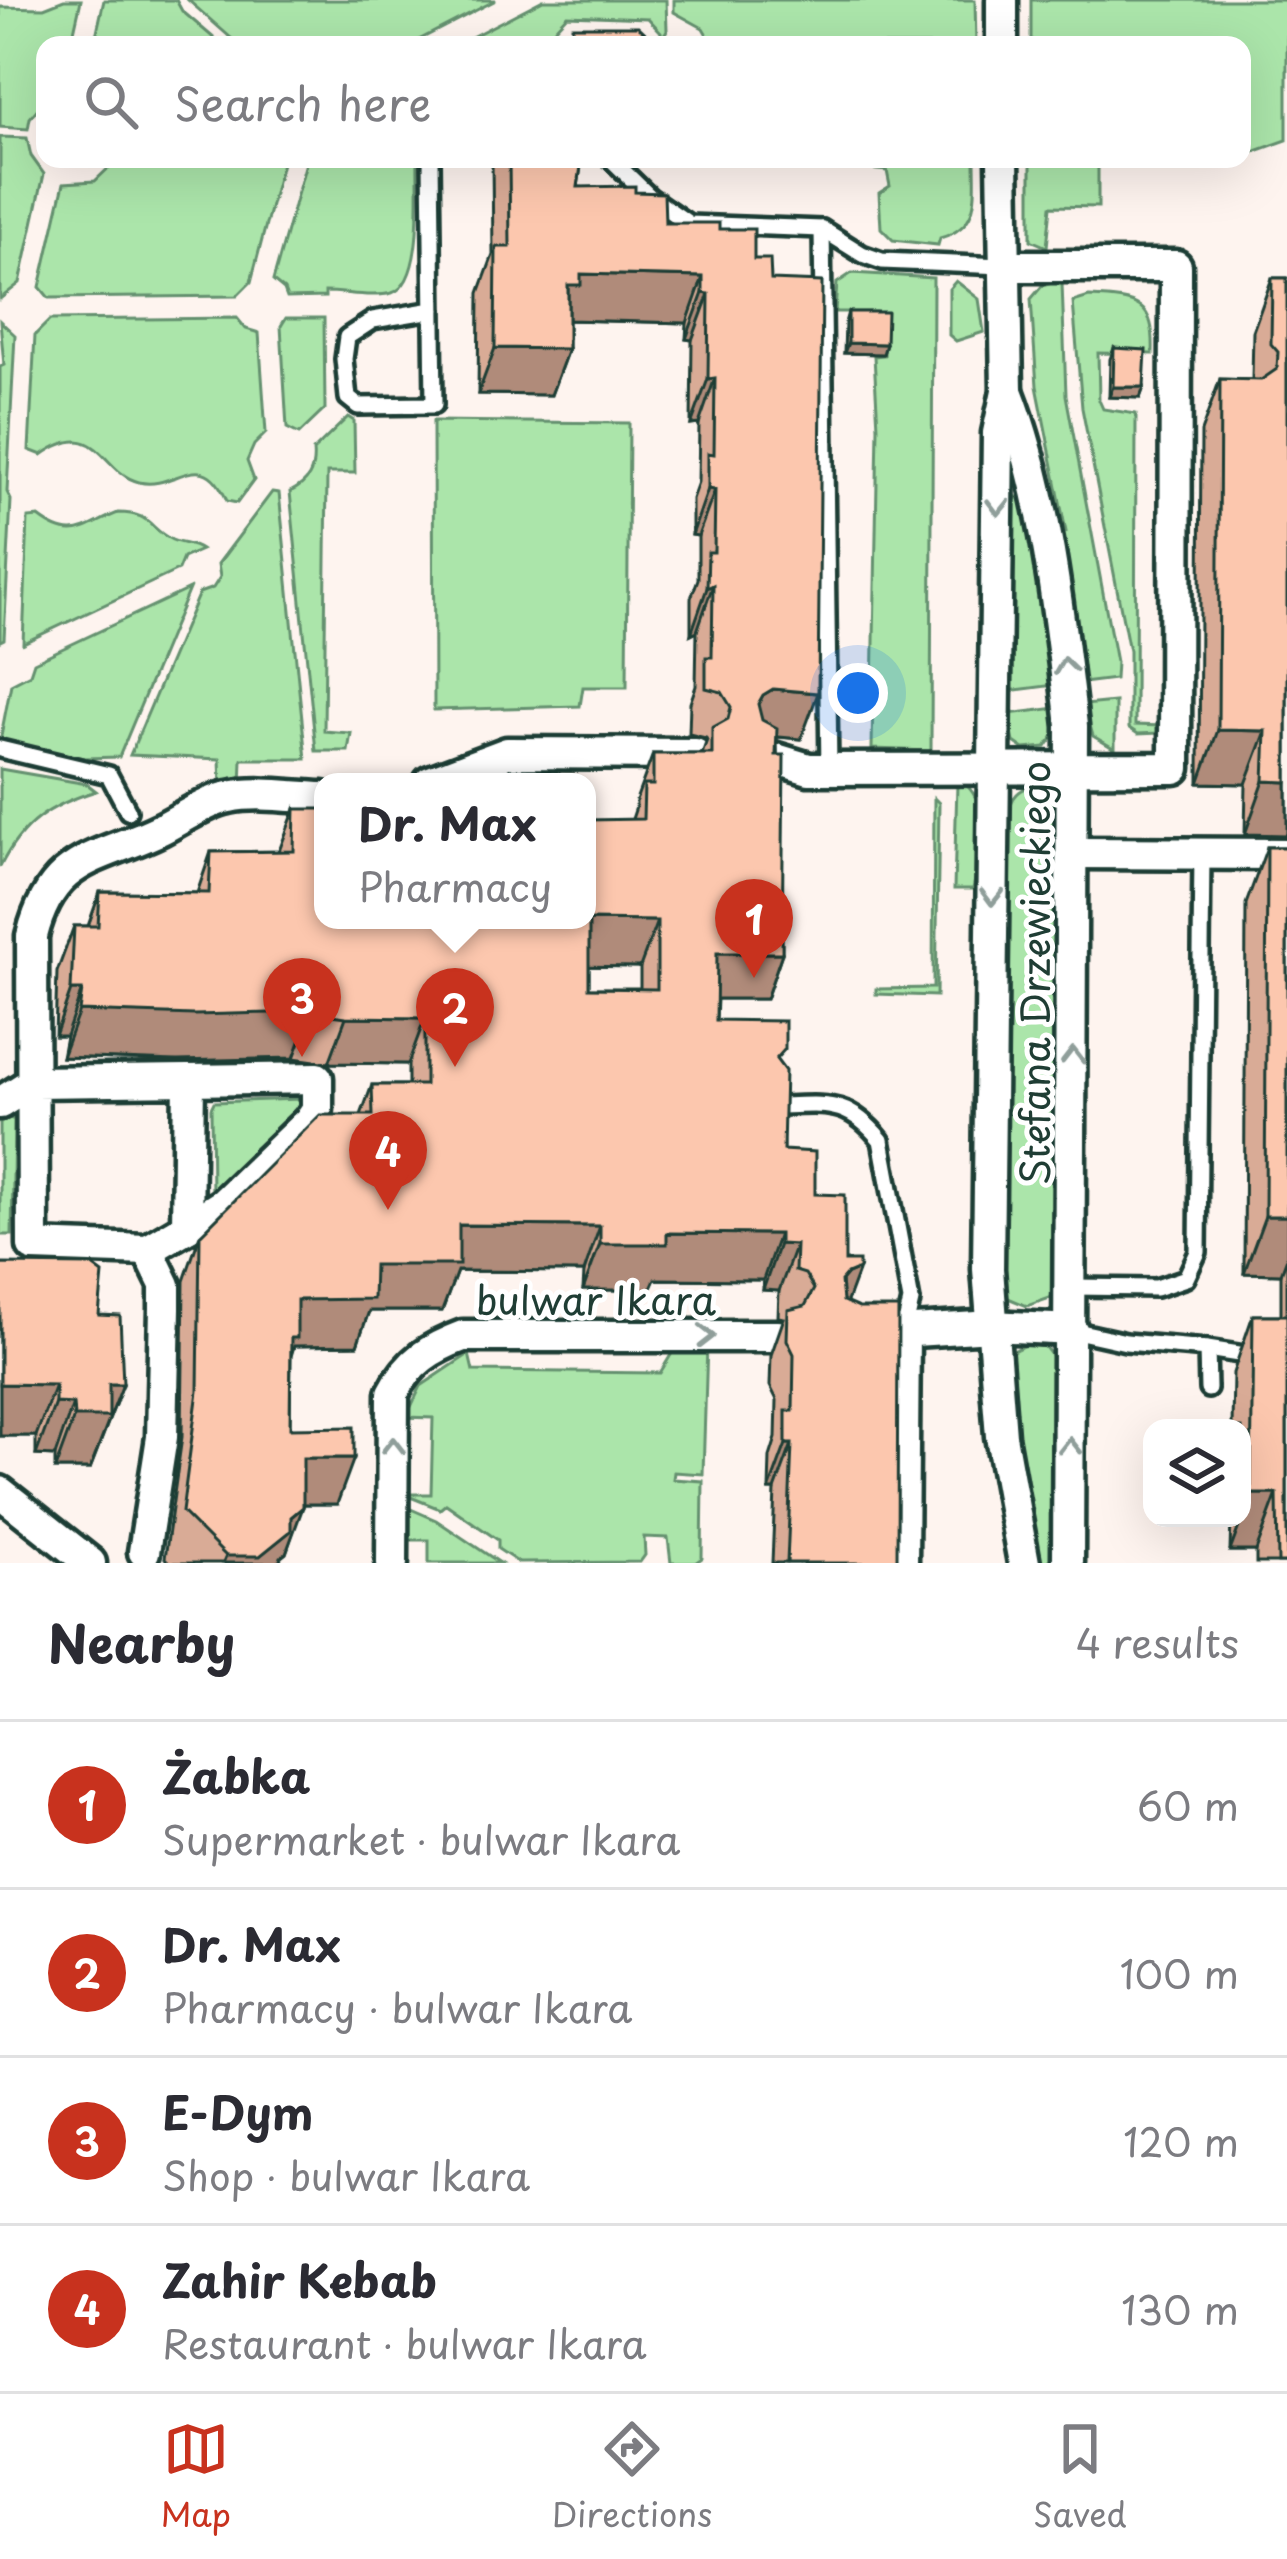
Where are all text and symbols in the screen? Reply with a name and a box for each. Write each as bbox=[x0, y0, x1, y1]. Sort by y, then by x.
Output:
search box bbox=[36, 36, 1251, 168]
text: Search here bbox=[174, 68, 431, 136]
icon: search bbox=[78, 69, 144, 135]
one-way arrow bbox=[985, 498, 1011, 517]
one-way arrow bbox=[1053, 657, 1079, 676]
your location bbox=[828, 663, 888, 723]
street label: Stefana Drzewieckiego bbox=[1004, 761, 1063, 1185]
popup bbox=[314, 773, 596, 929]
text: Dr. Max bbox=[358, 788, 537, 856]
text: Pharmacy bbox=[358, 856, 552, 915]
pin: 1 bbox=[715, 879, 793, 978]
one-way arrow bbox=[979, 889, 1005, 907]
pin: 3 bbox=[263, 958, 341, 1057]
pin: 2 bbox=[416, 968, 494, 1067]
one-way arrow bbox=[1060, 1046, 1086, 1064]
pin: 4 bbox=[349, 1111, 427, 1210]
street label: bulwar Ikara bbox=[476, 1269, 717, 1328]
one-way arrow bbox=[698, 1323, 716, 1349]
map controls bbox=[1143, 1419, 1251, 1527]
button: layers bbox=[1143, 1419, 1251, 1527]
one-way arrow bbox=[380, 1436, 406, 1454]
one-way arrow bbox=[1057, 1436, 1083, 1455]
text: Nearby bbox=[48, 1603, 235, 1680]
text: 4 results bbox=[1076, 1612, 1239, 1671]
text: Żabka bbox=[162, 1741, 310, 1809]
text: 1 bbox=[78, 1775, 96, 1834]
text: 60 m bbox=[1137, 1775, 1239, 1834]
text: Supermarket · bulwar Ikara bbox=[162, 1809, 680, 1868]
text: Dr. Max bbox=[162, 1909, 341, 1977]
text: 2 bbox=[73, 1943, 101, 2002]
text: 100 m bbox=[1120, 1943, 1239, 2002]
text: Pharmacy · bulwar Ikara bbox=[162, 1977, 632, 2036]
text: E-Dym bbox=[162, 2077, 313, 2145]
text: 3 bbox=[74, 2111, 100, 2170]
text: 120 m bbox=[1123, 2111, 1239, 2170]
text: Shop · bulwar Ikara bbox=[162, 2145, 530, 2204]
text: Zahir Kebab bbox=[162, 2245, 437, 2313]
text: 4 bbox=[74, 2279, 100, 2338]
text: 130 m bbox=[1121, 2279, 1239, 2338]
text: Restaurant · bulwar Ikara bbox=[162, 2313, 646, 2372]
tab: Map bbox=[160, 2416, 231, 2538]
tab: Directions bbox=[552, 2416, 712, 2538]
tab: Saved bbox=[1033, 2416, 1127, 2538]

